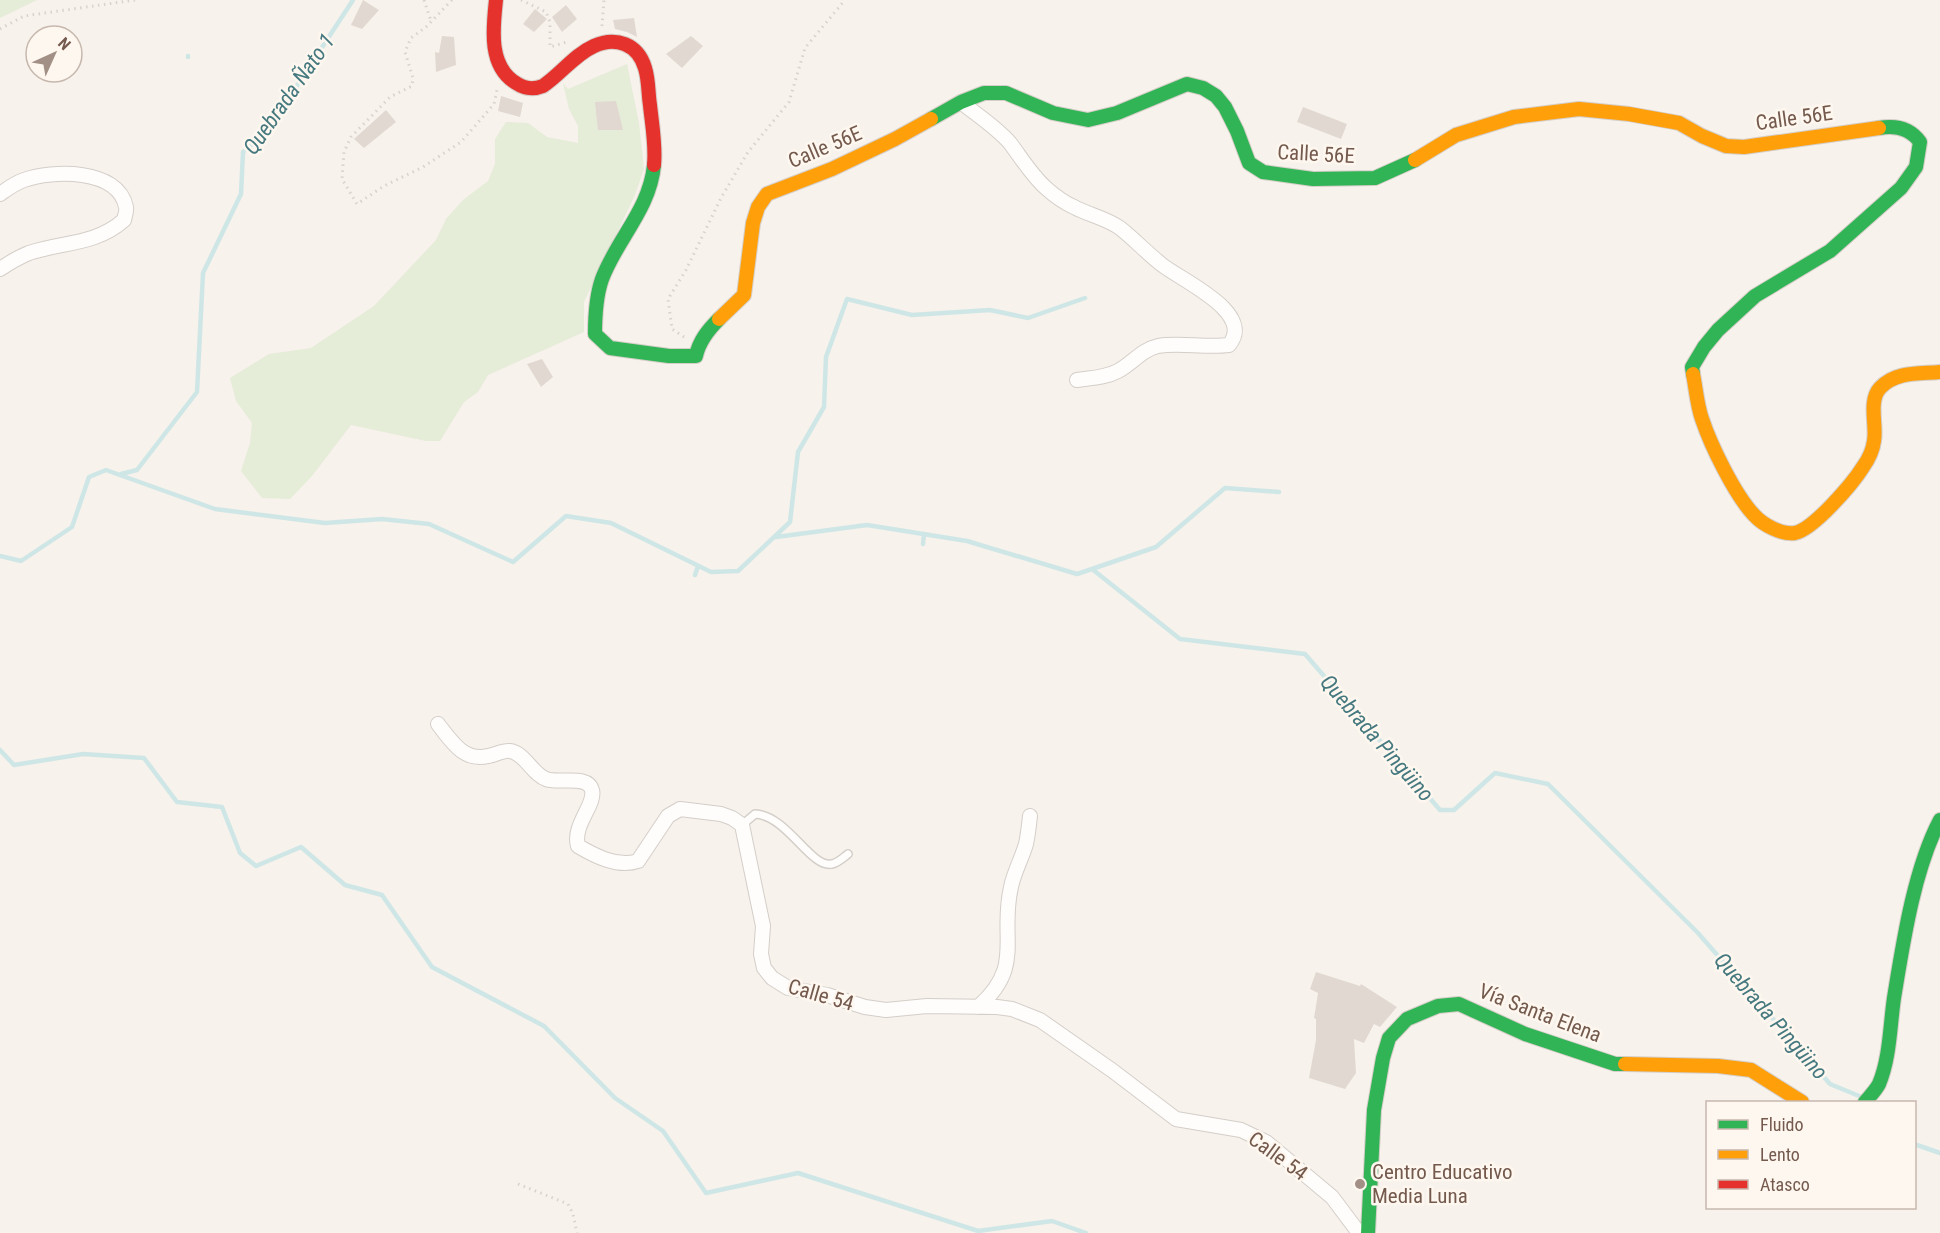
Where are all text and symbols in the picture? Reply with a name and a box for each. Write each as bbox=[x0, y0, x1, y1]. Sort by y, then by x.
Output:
north arrow bbox=[24, 24, 84, 84]
water label: Quebrada Ñato 1 bbox=[238, 29, 340, 159]
text: N bbox=[54, 34, 74, 54]
street label: Calle 56E bbox=[1754, 101, 1834, 135]
street label: Calle 56E bbox=[785, 121, 865, 173]
street label: Calle 56E bbox=[1277, 140, 1355, 168]
water label: Quebrada Pingüino bbox=[1315, 670, 1439, 806]
water label: Quebrada Pingüino bbox=[1709, 948, 1833, 1084]
street label: Calle 54 bbox=[785, 974, 857, 1016]
street label: Vía Santa Elena bbox=[1475, 979, 1605, 1047]
legend bbox=[1706, 1101, 1916, 1209]
text: Fluido bbox=[1760, 1114, 1804, 1135]
street label: Calle 54 bbox=[1244, 1127, 1312, 1185]
text: Lento bbox=[1760, 1144, 1800, 1165]
place label: Centro Educativo Media Luna bbox=[1372, 1160, 1513, 1208]
text: Atasco bbox=[1760, 1174, 1810, 1195]
marker: Centro Educativo Media Luna bbox=[1353, 1177, 1367, 1191]

